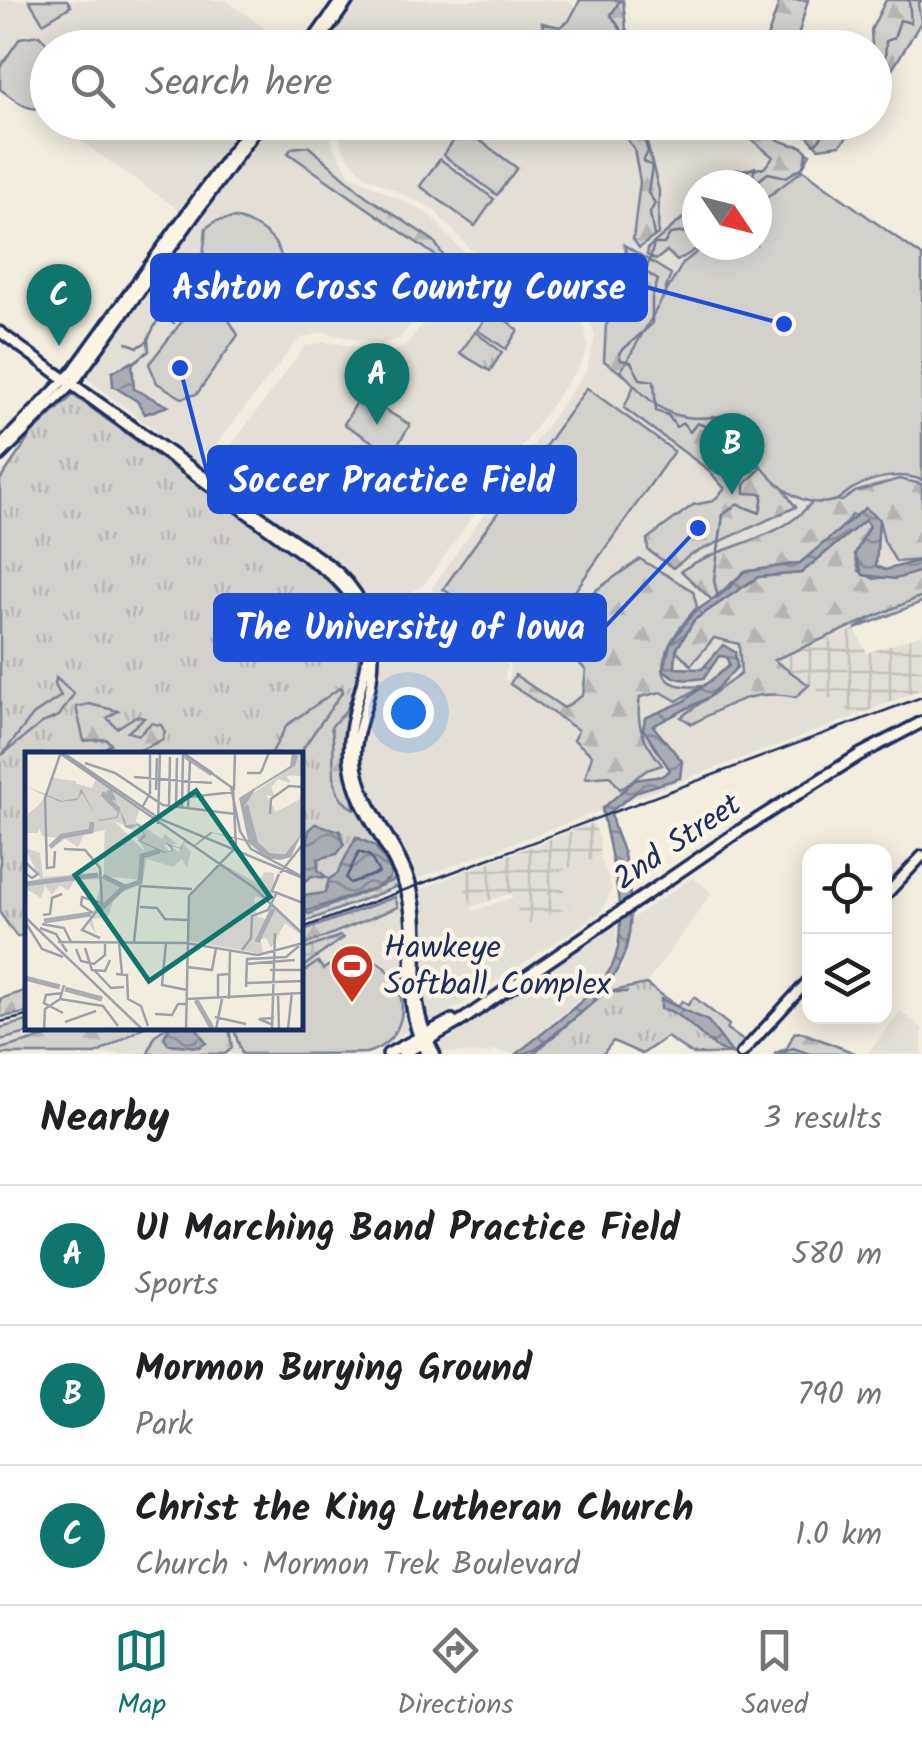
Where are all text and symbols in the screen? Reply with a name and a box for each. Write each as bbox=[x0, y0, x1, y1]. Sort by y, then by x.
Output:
search box bbox=[30, 30, 892, 140]
text: Search here bbox=[145, 55, 332, 115]
icon: search bbox=[65, 58, 120, 113]
north arrow bbox=[682, 170, 772, 260]
callout: Ashton Cross Country Course bbox=[152, 255, 646, 320]
text: Ashton Cross Country Course bbox=[172, 262, 626, 318]
pin: C bbox=[27, 264, 92, 346]
pin: A bbox=[344, 342, 410, 425]
pin: B bbox=[700, 412, 764, 495]
callout: Soccer Practice Field bbox=[209, 447, 575, 512]
text: Soccer Practice Field bbox=[229, 455, 556, 511]
callout: The University of Iowa bbox=[215, 595, 605, 660]
text: The University of Iowa bbox=[235, 602, 585, 658]
your location bbox=[383, 687, 434, 738]
inset map bbox=[25, 752, 302, 1029]
street label: 2nd Street bbox=[603, 781, 753, 905]
map controls bbox=[802, 844, 892, 1024]
button: locate bbox=[802, 844, 892, 934]
place label: Hawkeye Softball Complex bbox=[384, 923, 612, 1011]
button: layers bbox=[802, 934, 892, 1024]
sports icon: Hawkeye Softball Complex bbox=[329, 943, 375, 1004]
text: Nearby bbox=[40, 1086, 169, 1153]
text: 3 results bbox=[763, 1094, 882, 1145]
text: UI Marching Band Practice Field bbox=[135, 1200, 680, 1260]
text: A bbox=[62, 1230, 83, 1281]
text: 580 m bbox=[791, 1230, 882, 1281]
text: Sports bbox=[135, 1260, 218, 1311]
text: Mormon Burying Ground bbox=[135, 1340, 532, 1400]
text: B bbox=[63, 1370, 82, 1421]
text: 790 m bbox=[797, 1370, 882, 1421]
text: Park bbox=[135, 1400, 193, 1451]
text: Christ the King Lutheran Church bbox=[135, 1480, 694, 1540]
text: C bbox=[63, 1510, 82, 1561]
text: 1.0 km bbox=[795, 1510, 882, 1561]
text: Church · Mormon Trek Boulevard bbox=[135, 1540, 580, 1591]
tab: Map bbox=[114, 1623, 169, 1728]
tab: Directions bbox=[397, 1623, 513, 1728]
tab: Saved bbox=[742, 1623, 808, 1728]

